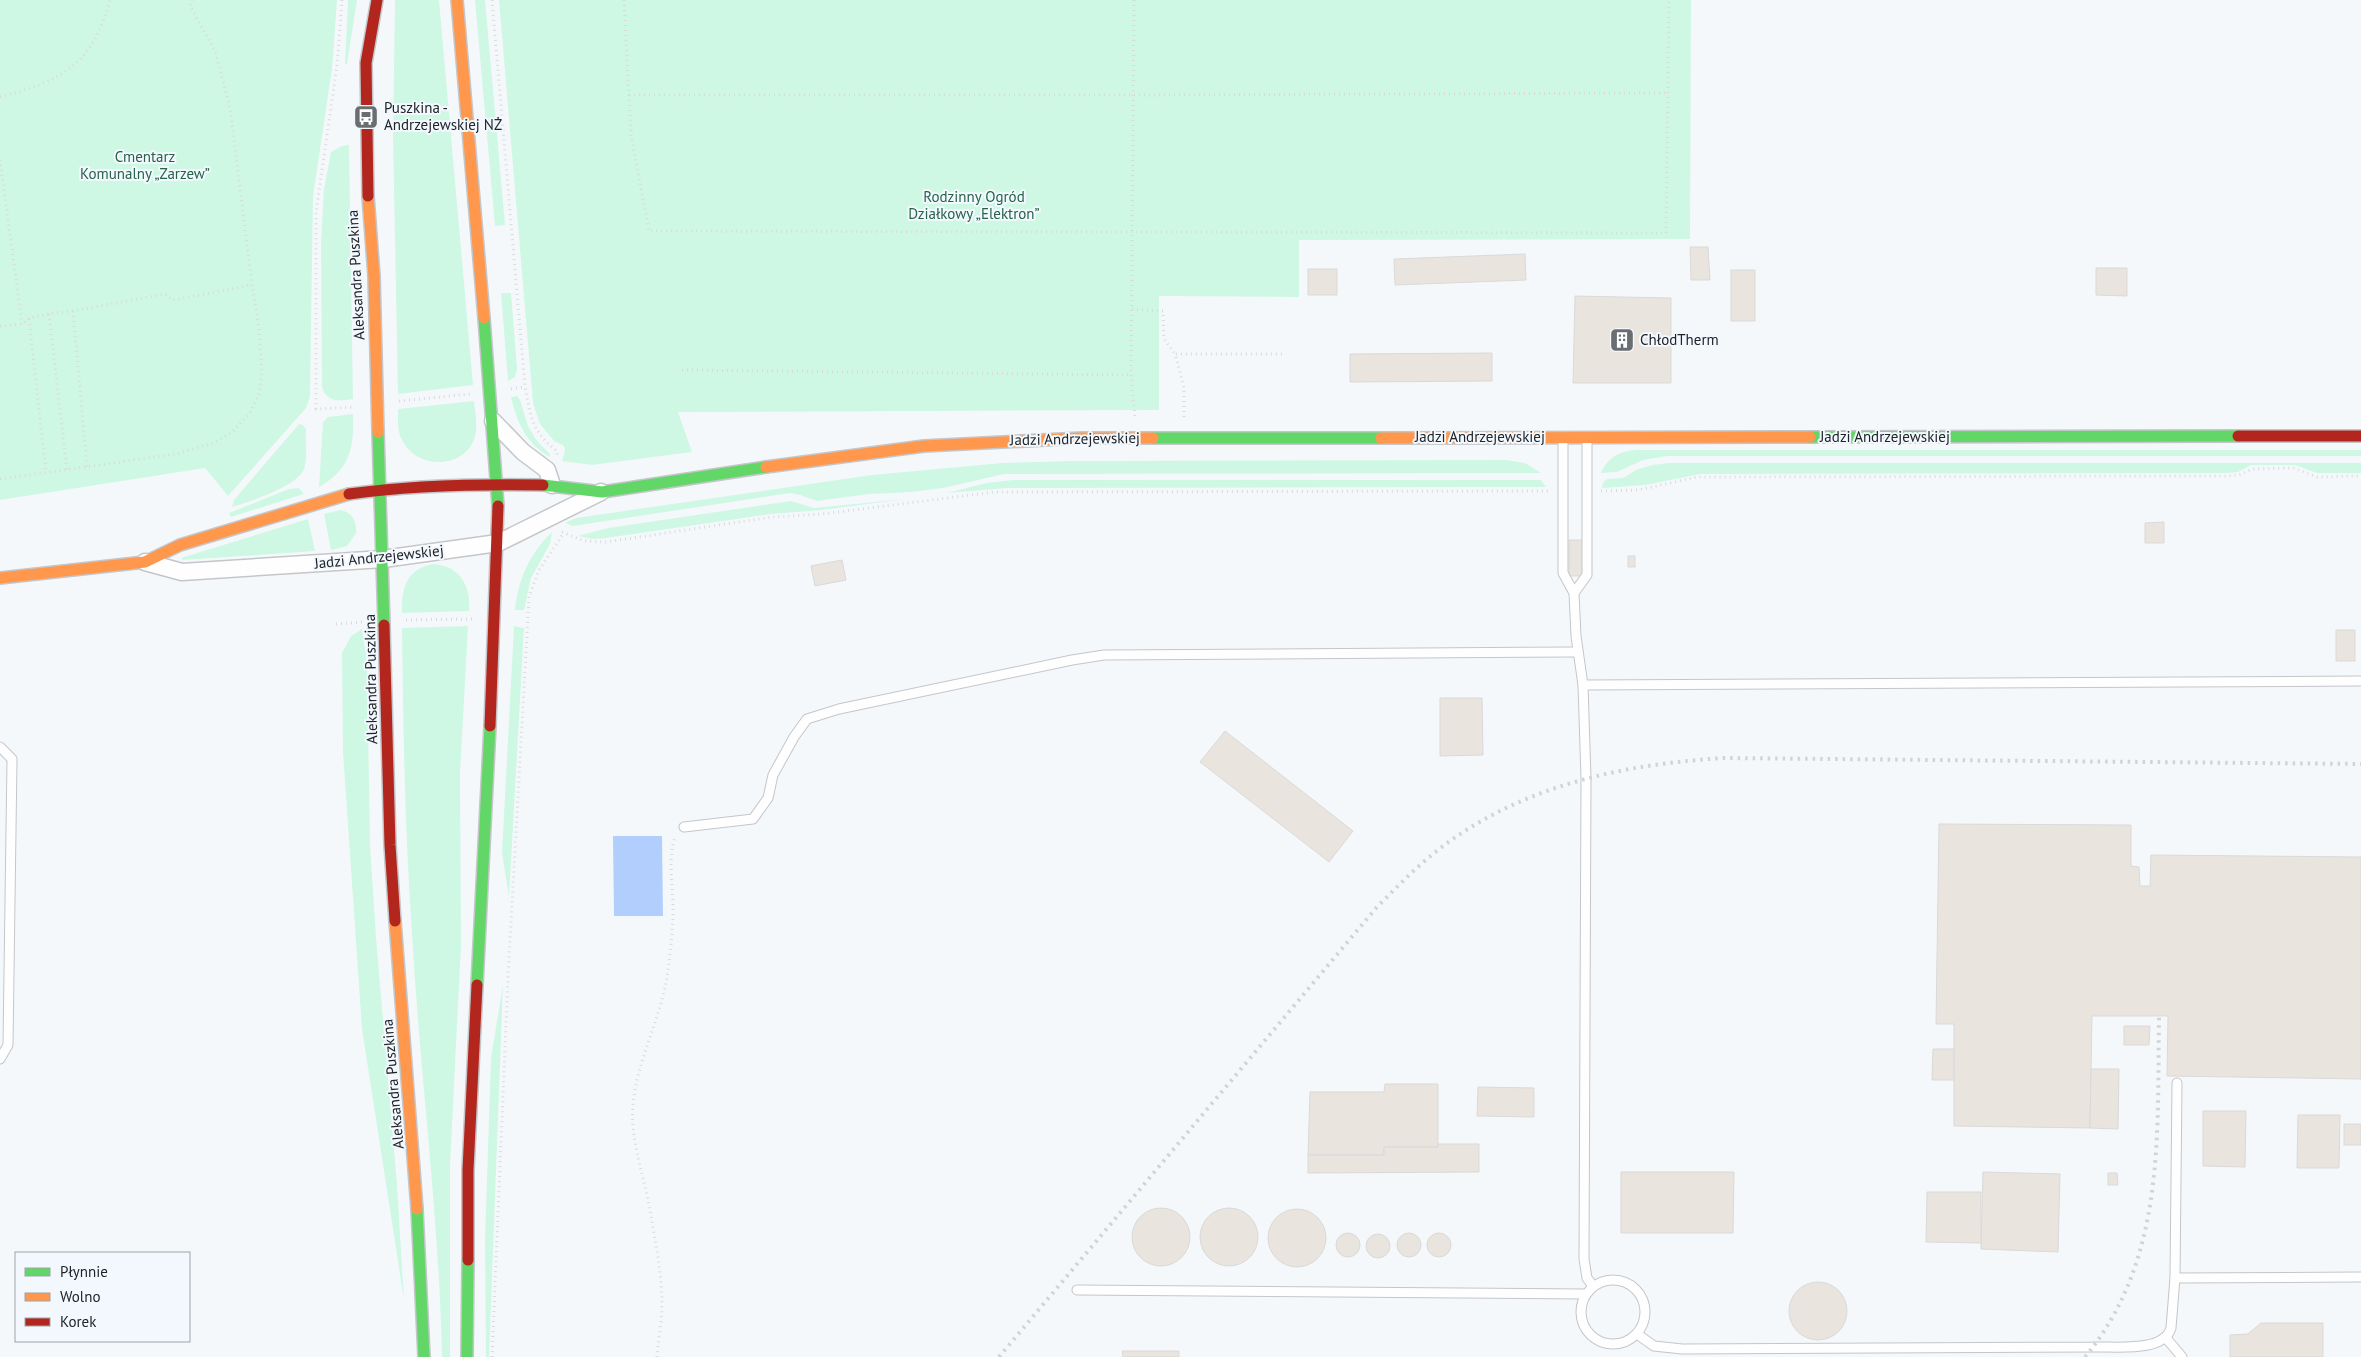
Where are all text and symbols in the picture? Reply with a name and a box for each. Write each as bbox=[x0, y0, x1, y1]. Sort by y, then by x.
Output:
place label: Puszkina - Andrzejewskiej NŻ bbox=[384, 98, 502, 134]
bus stop icon: Puszkina - Andrzejewskiej NŻ bbox=[353, 104, 379, 130]
park label: Cmentarz Komunalny „Zarzew” bbox=[80, 147, 210, 183]
park label: Rodzinny Ogród Działkowy „Elektron” bbox=[908, 187, 1040, 223]
street label: Aleksandra Puszkina bbox=[343, 209, 368, 341]
building icon: ChłodTherm bbox=[1609, 327, 1635, 353]
place label: ChłodTherm bbox=[1640, 330, 1719, 349]
street label: Jadzi Andrzejewskiej bbox=[1414, 427, 1545, 446]
street label: Jadzi Andrzejewskiej bbox=[1819, 427, 1950, 446]
street label: Jadzi Andrzejewskiej bbox=[1009, 428, 1140, 449]
street label: Jadzi Andrzejewskiej bbox=[312, 540, 445, 573]
street label: Aleksandra Puszkina bbox=[360, 614, 381, 744]
street label: Aleksandra Puszkina bbox=[377, 1018, 408, 1150]
legend bbox=[15, 1252, 190, 1342]
text: Płynnie bbox=[60, 1262, 108, 1281]
text: Wolno bbox=[60, 1287, 100, 1306]
text: Korek bbox=[60, 1312, 97, 1331]

